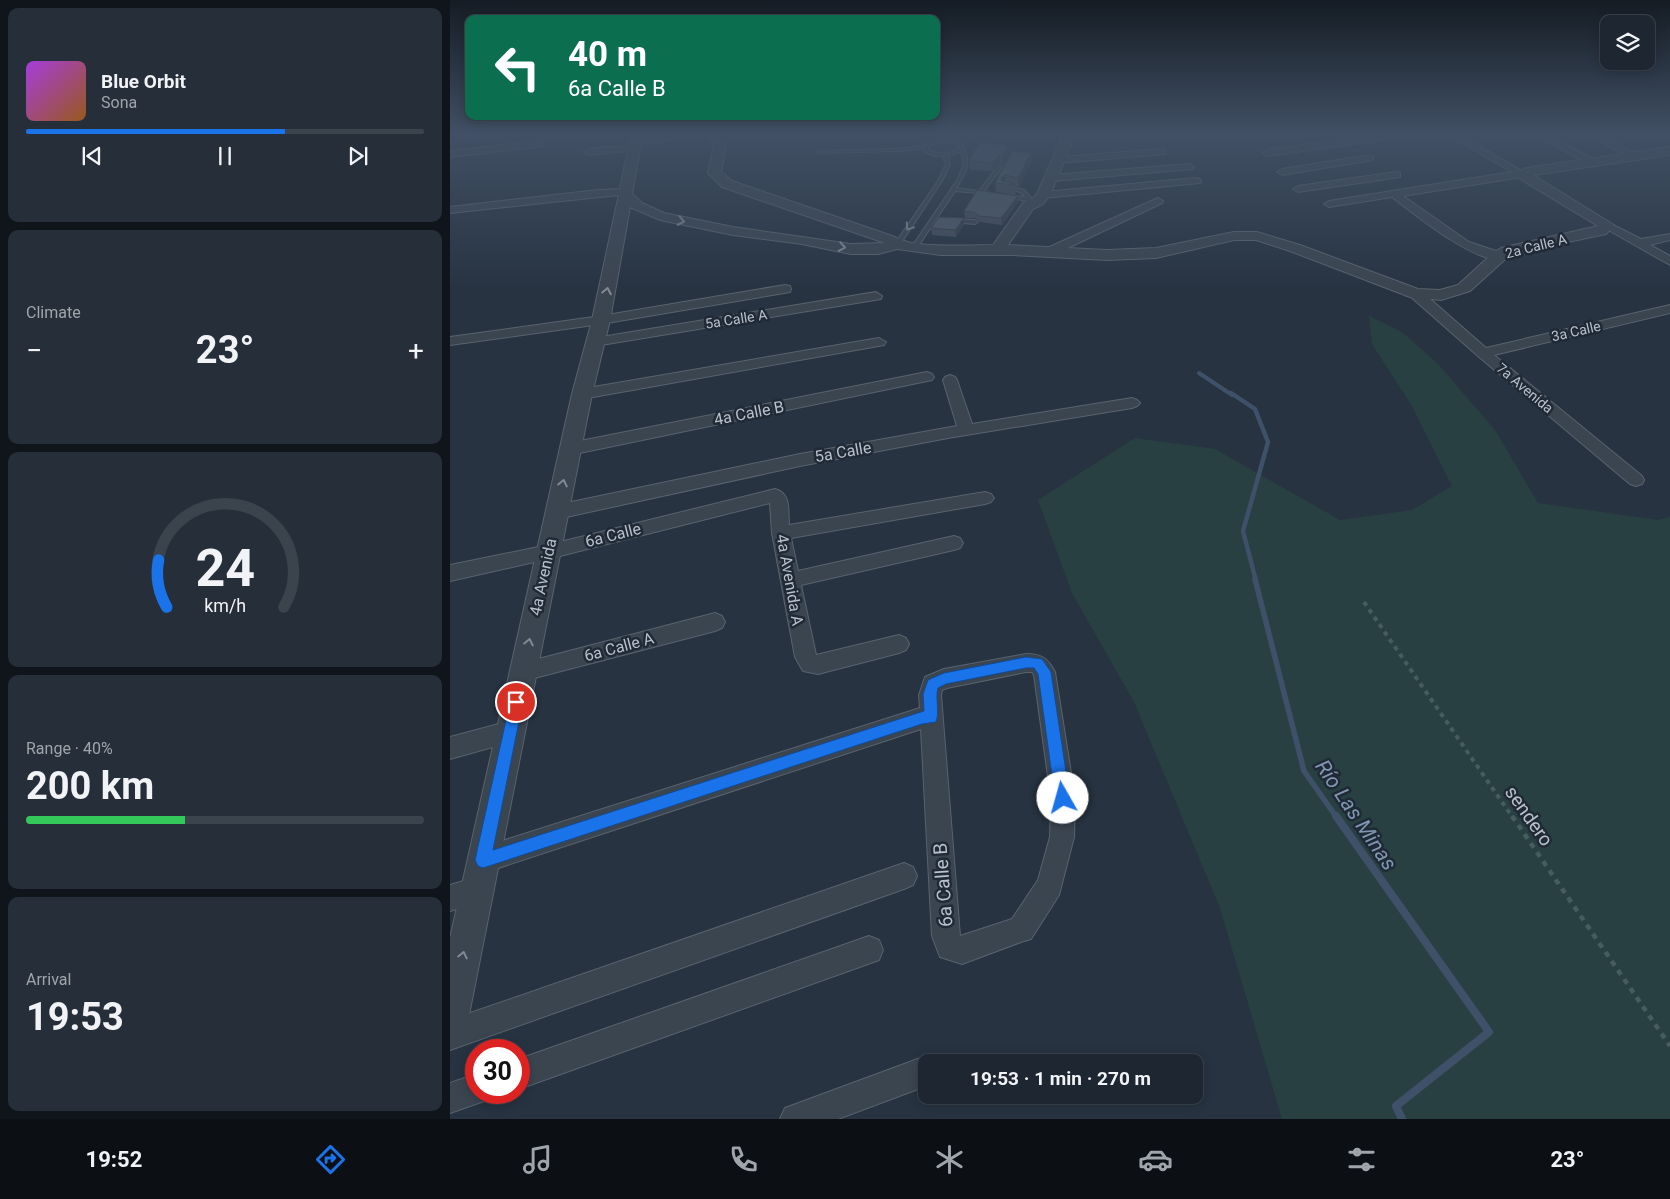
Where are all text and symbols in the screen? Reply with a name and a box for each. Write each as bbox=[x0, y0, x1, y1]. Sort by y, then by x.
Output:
map controls bbox=[1600, 15, 1655, 70]
button: layers bbox=[1600, 15, 1655, 70]
text: 40 m bbox=[568, 34, 647, 75]
icon: left bbox=[485, 35, 550, 100]
text: Blue Orbit bbox=[101, 70, 186, 93]
text: 6a Calle B bbox=[568, 76, 666, 101]
text: Sona bbox=[101, 93, 137, 112]
icon: previous bbox=[78, 142, 106, 170]
icon: pause bbox=[211, 142, 239, 170]
icon: next bbox=[344, 142, 372, 170]
one-way arrow bbox=[677, 215, 686, 226]
one-way arrow bbox=[906, 222, 915, 231]
street label: 2a Calle A bbox=[1504, 231, 1568, 261]
one-way arrow bbox=[837, 242, 846, 252]
one-way arrow bbox=[601, 286, 611, 295]
text: Climate bbox=[26, 303, 81, 322]
street label: 5a Calle A bbox=[704, 306, 768, 332]
street label: 3a Calle bbox=[1550, 318, 1602, 344]
text: 23° bbox=[196, 328, 254, 372]
text: − bbox=[26, 334, 42, 367]
text: + bbox=[408, 334, 424, 367]
street label: 7a Avenida bbox=[1494, 360, 1556, 416]
street label: 4a Calle B bbox=[712, 397, 786, 429]
street label: 5a Calle bbox=[813, 438, 873, 466]
one-way arrow bbox=[557, 479, 568, 488]
street label: 6a Calle bbox=[583, 519, 643, 551]
street label: 4a Avenida A bbox=[773, 533, 808, 628]
street label: 4a Avenida bbox=[526, 537, 560, 617]
text: 24 bbox=[195, 538, 255, 599]
text: km/h bbox=[204, 595, 246, 616]
street label: 6a Calle A bbox=[582, 628, 657, 665]
one-way arrow bbox=[523, 638, 534, 647]
pin bbox=[495, 681, 537, 723]
icon: arrive bbox=[502, 688, 530, 716]
text: Range · 40% bbox=[26, 739, 113, 758]
water label: Río Las Minas bbox=[1310, 755, 1402, 875]
text: 200 km bbox=[26, 764, 154, 808]
position arrow bbox=[1036, 771, 1088, 823]
street label: sendero bbox=[1500, 781, 1558, 851]
street label: 6a Calle B bbox=[929, 842, 957, 928]
one-way arrow bbox=[457, 951, 468, 960]
text: Arrival bbox=[26, 970, 71, 989]
text: 19:53 bbox=[26, 995, 124, 1039]
speed limit sign: 30 bbox=[465, 1039, 530, 1104]
text: 19:53 · 1 min · 270 m bbox=[970, 1067, 1151, 1090]
icon: directions bbox=[313, 1142, 348, 1177]
icon: music bbox=[520, 1142, 555, 1177]
icon: phone bbox=[726, 1142, 761, 1177]
icon: climate bbox=[932, 1142, 967, 1177]
icon: car bbox=[1138, 1142, 1173, 1177]
icon: filters bbox=[1344, 1142, 1379, 1177]
text: 19:52 bbox=[86, 1147, 142, 1172]
text: 23° bbox=[1550, 1147, 1584, 1172]

